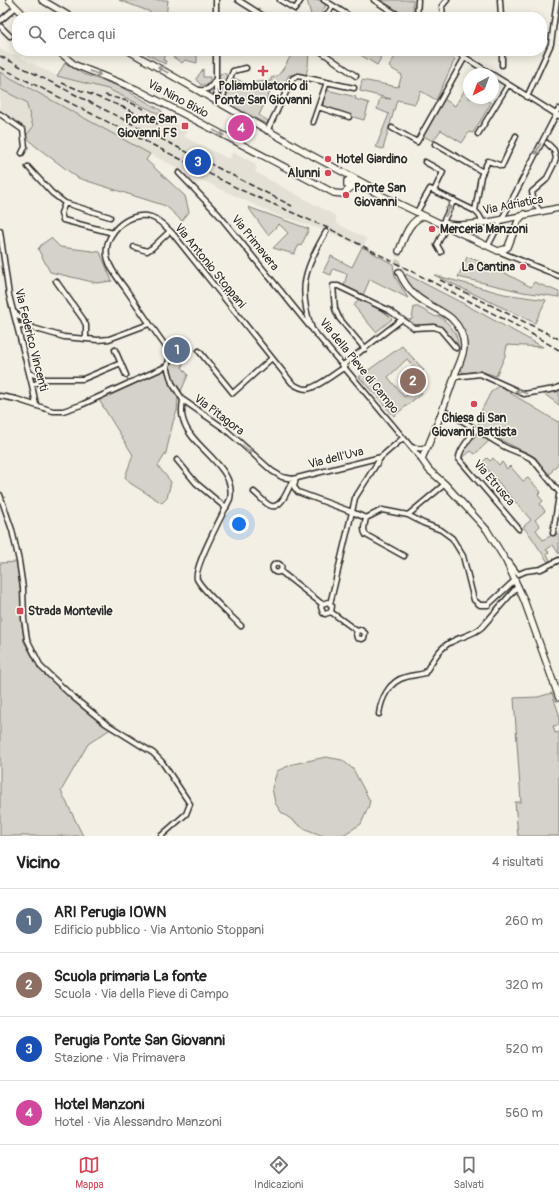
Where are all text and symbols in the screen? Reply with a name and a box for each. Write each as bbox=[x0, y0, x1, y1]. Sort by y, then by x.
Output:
search box bbox=[12, 12, 547, 56]
icon: search bbox=[26, 23, 48, 45]
text: Cerca qui bbox=[58, 25, 115, 44]
marker: Poliambulatorio di Ponte San Giovanni bbox=[257, 65, 269, 77]
one-way arrow bbox=[157, 66, 169, 74]
north arrow bbox=[463, 68, 499, 104]
one-way arrow bbox=[88, 70, 100, 78]
street label: Via Nino Bixio bbox=[145, 77, 212, 122]
place label: Poliambulatorio di Ponte San Giovanni bbox=[214, 79, 312, 108]
place label: Ponte San Giovanni FS bbox=[117, 112, 177, 141]
pin: 4 bbox=[228, 113, 254, 143]
marker: Ponte San Giovanni FS bbox=[180, 121, 190, 131]
one-way arrow bbox=[213, 129, 225, 137]
one-way arrow bbox=[534, 143, 541, 155]
pin: 3 bbox=[185, 147, 211, 177]
place label: Hotel Giardino bbox=[336, 152, 408, 167]
marker: Hotel Giardino bbox=[323, 154, 333, 164]
place label: Alunni bbox=[288, 166, 320, 181]
marker: Alunni bbox=[323, 168, 333, 178]
place label: Ponte San Giovanni bbox=[354, 181, 406, 210]
marker: Ponte San Giovanni bbox=[341, 190, 351, 200]
street label: Via Adriatica bbox=[481, 192, 545, 218]
one-way arrow bbox=[445, 205, 452, 217]
street label: Via Primavera bbox=[228, 212, 282, 274]
street label: Via Antonio Stoppani bbox=[171, 220, 249, 312]
place label: Merceria Manzoni bbox=[440, 222, 528, 237]
marker: Merceria Manzoni bbox=[427, 224, 437, 234]
place label: La Cantina bbox=[462, 260, 515, 275]
marker: La Cantina bbox=[518, 262, 528, 272]
street label: Via Federico Vincenti bbox=[11, 287, 51, 393]
street label: Via della Pieve di Campo bbox=[316, 315, 402, 417]
pin: 1 bbox=[164, 335, 190, 365]
pin: 2 bbox=[400, 366, 426, 396]
one-way arrow bbox=[515, 388, 528, 395]
street label: Via Pitagora bbox=[191, 391, 247, 439]
marker: Chiesa di San Giovanni Battista bbox=[469, 399, 479, 409]
place label: Chiesa di San Giovanni Battista bbox=[431, 411, 517, 440]
street label: Via dell'Uva bbox=[307, 444, 366, 472]
one-way arrow bbox=[242, 445, 253, 454]
street label: Via Etrusca bbox=[470, 457, 518, 509]
your location bbox=[229, 514, 249, 534]
place label: Strada Montevile bbox=[28, 604, 114, 619]
marker: Strada Montevile bbox=[15, 606, 25, 616]
text: Vicino bbox=[16, 852, 60, 873]
text: 4 risultati bbox=[492, 854, 543, 870]
text: ARI Perugia I0WN bbox=[54, 903, 166, 922]
text: 1 bbox=[26, 913, 32, 929]
text: 260 m bbox=[505, 913, 543, 929]
text: Edificio pubblico · Via Antonio Stoppani bbox=[54, 922, 264, 938]
text: Scuola primaria La fonte bbox=[54, 967, 207, 986]
text: 2 bbox=[25, 977, 33, 993]
text: 320 m bbox=[505, 977, 543, 993]
text: Scuola · Via della Pieve di Campo bbox=[54, 986, 229, 1002]
text: Perugia Ponte San Giovanni bbox=[54, 1031, 225, 1050]
text: 3 bbox=[25, 1041, 33, 1057]
text: 520 m bbox=[505, 1041, 543, 1057]
text: Stazione · Via Primavera bbox=[54, 1050, 185, 1066]
text: Hotel Manzoni bbox=[54, 1095, 145, 1114]
text: 4 bbox=[25, 1105, 33, 1121]
text: 560 m bbox=[505, 1105, 543, 1121]
text: Hotel · Via Alessandro Manzoni bbox=[54, 1114, 222, 1130]
tab: Mappa bbox=[75, 1154, 104, 1191]
tab: Indicazioni bbox=[254, 1154, 303, 1191]
tab: Salvati bbox=[454, 1154, 484, 1191]

